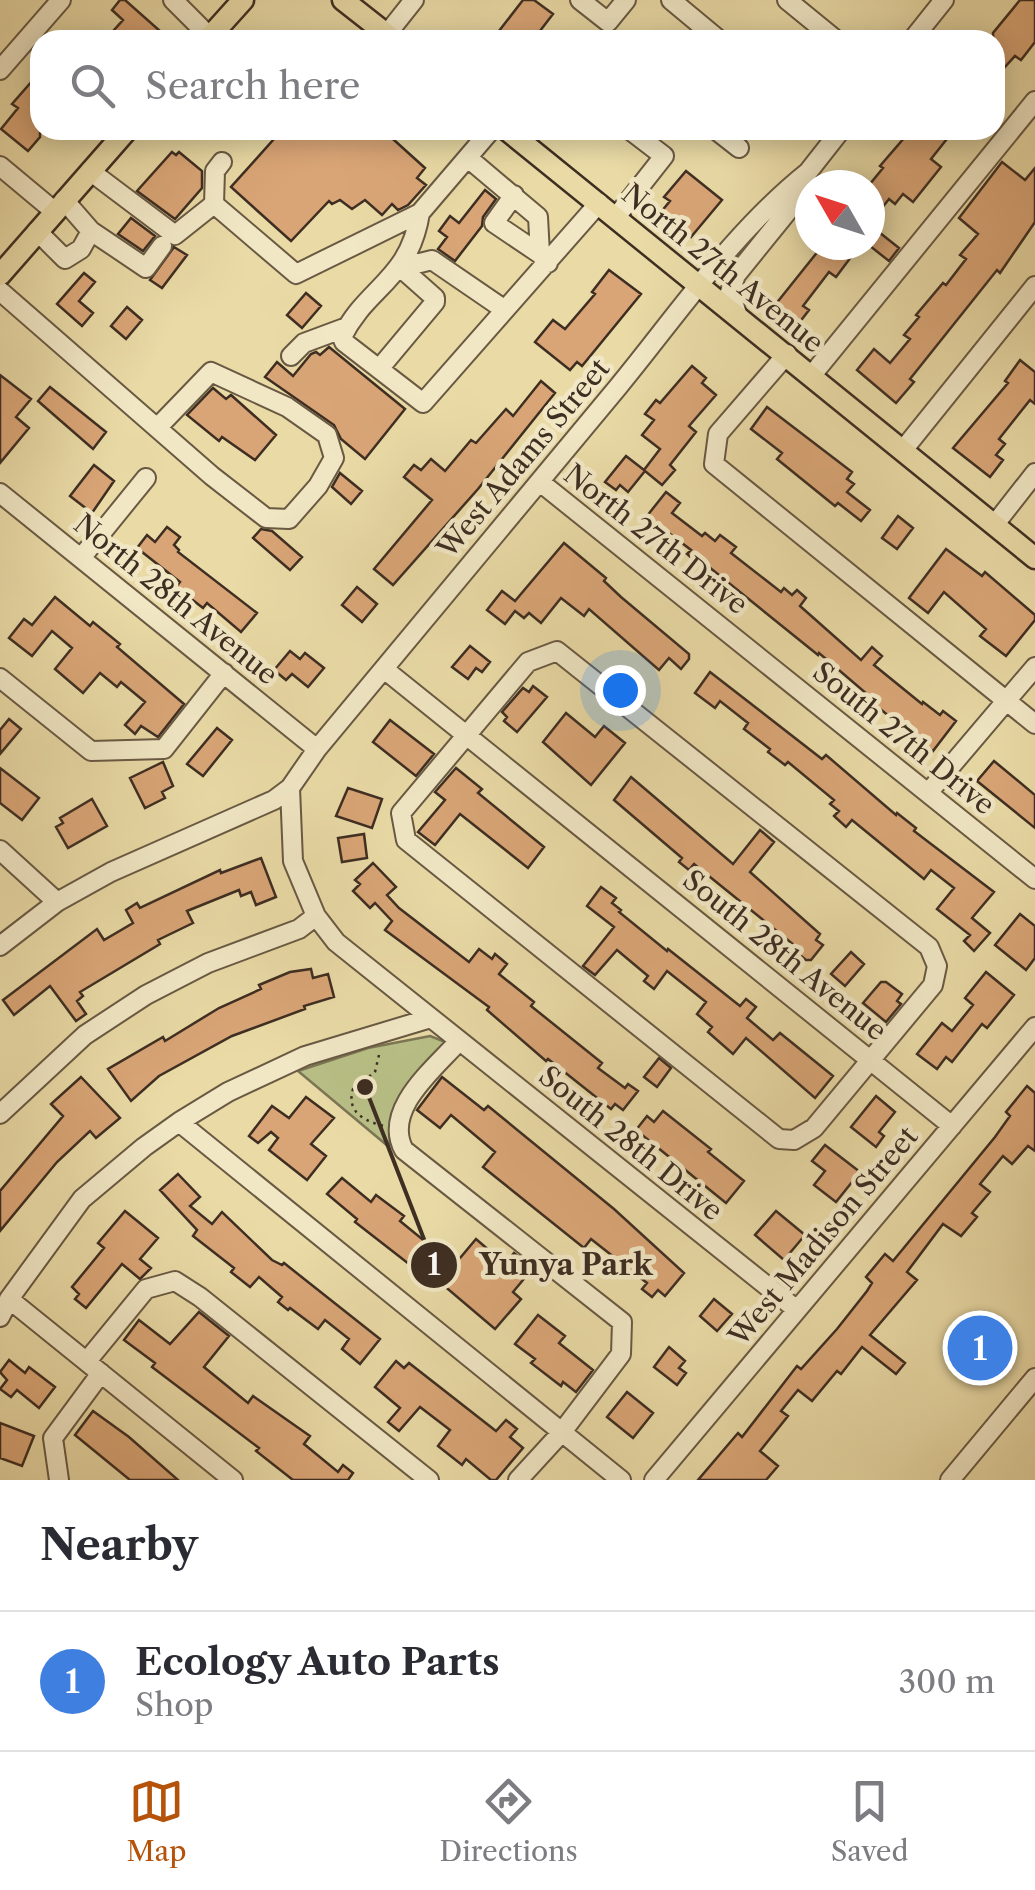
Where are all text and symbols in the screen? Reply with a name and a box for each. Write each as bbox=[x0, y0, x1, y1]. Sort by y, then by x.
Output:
search box bbox=[30, 30, 1005, 140]
icon: search bbox=[65, 58, 120, 113]
text: Search here bbox=[145, 62, 360, 109]
north arrow bbox=[795, 170, 885, 260]
street label: North 27th Avenue bbox=[615, 176, 831, 360]
street label: West Adams Street bbox=[429, 351, 616, 565]
street label: North 27th Drive bbox=[557, 457, 755, 621]
street label: North 28th Avenue bbox=[67, 506, 285, 692]
street label: South 27th Drive bbox=[806, 654, 1002, 822]
your location bbox=[595, 665, 646, 716]
street label: South 28th Avenue bbox=[676, 862, 894, 1048]
street label: South 28th Drive bbox=[532, 1059, 730, 1227]
street label: West Madison Street bbox=[721, 1119, 925, 1353]
callout: Yunya Park bbox=[409, 1235, 673, 1295]
text: 1 bbox=[427, 1246, 441, 1283]
text: Yunya Park bbox=[478, 1246, 654, 1283]
pin: 1 bbox=[948, 1310, 1012, 1386]
text: Nearby bbox=[40, 1519, 198, 1571]
text: Ecology Auto Parts bbox=[135, 1638, 500, 1685]
text: 1 bbox=[65, 1662, 80, 1701]
text: 300 m bbox=[898, 1662, 995, 1701]
text: Shop bbox=[135, 1685, 214, 1724]
tab: Map bbox=[126, 1774, 187, 1868]
tab: Directions bbox=[439, 1774, 578, 1868]
tab: Saved bbox=[831, 1774, 909, 1868]

